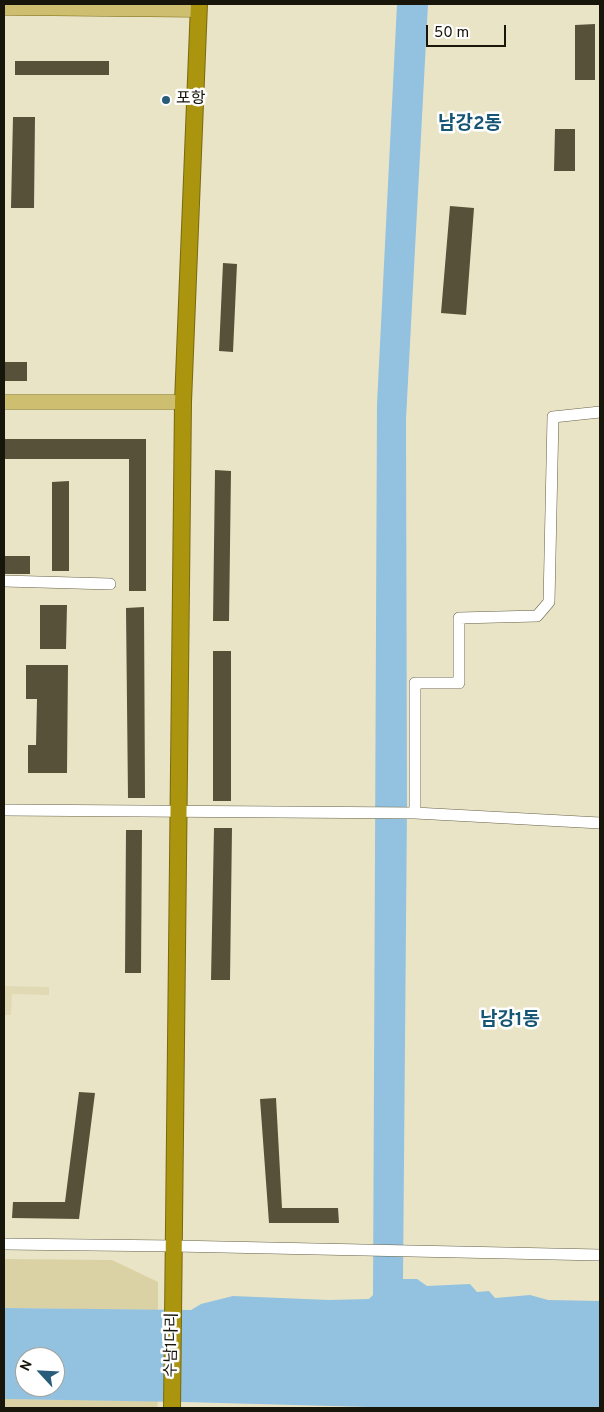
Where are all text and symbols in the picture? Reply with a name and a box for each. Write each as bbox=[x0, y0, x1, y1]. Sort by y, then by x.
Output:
scale bar bbox=[429, 15, 509, 47]
text: 50 m bbox=[434, 24, 469, 43]
place label: 포항 bbox=[176, 90, 205, 110]
marker: 포항 bbox=[160, 94, 172, 106]
district label: 남강2동 bbox=[438, 114, 502, 136]
district label: 남강1동 bbox=[480, 1010, 540, 1032]
street label: 수남1다리 bbox=[163, 1312, 183, 1378]
north arrow bbox=[15, 1347, 65, 1397]
text: N bbox=[17, 1358, 37, 1374]

